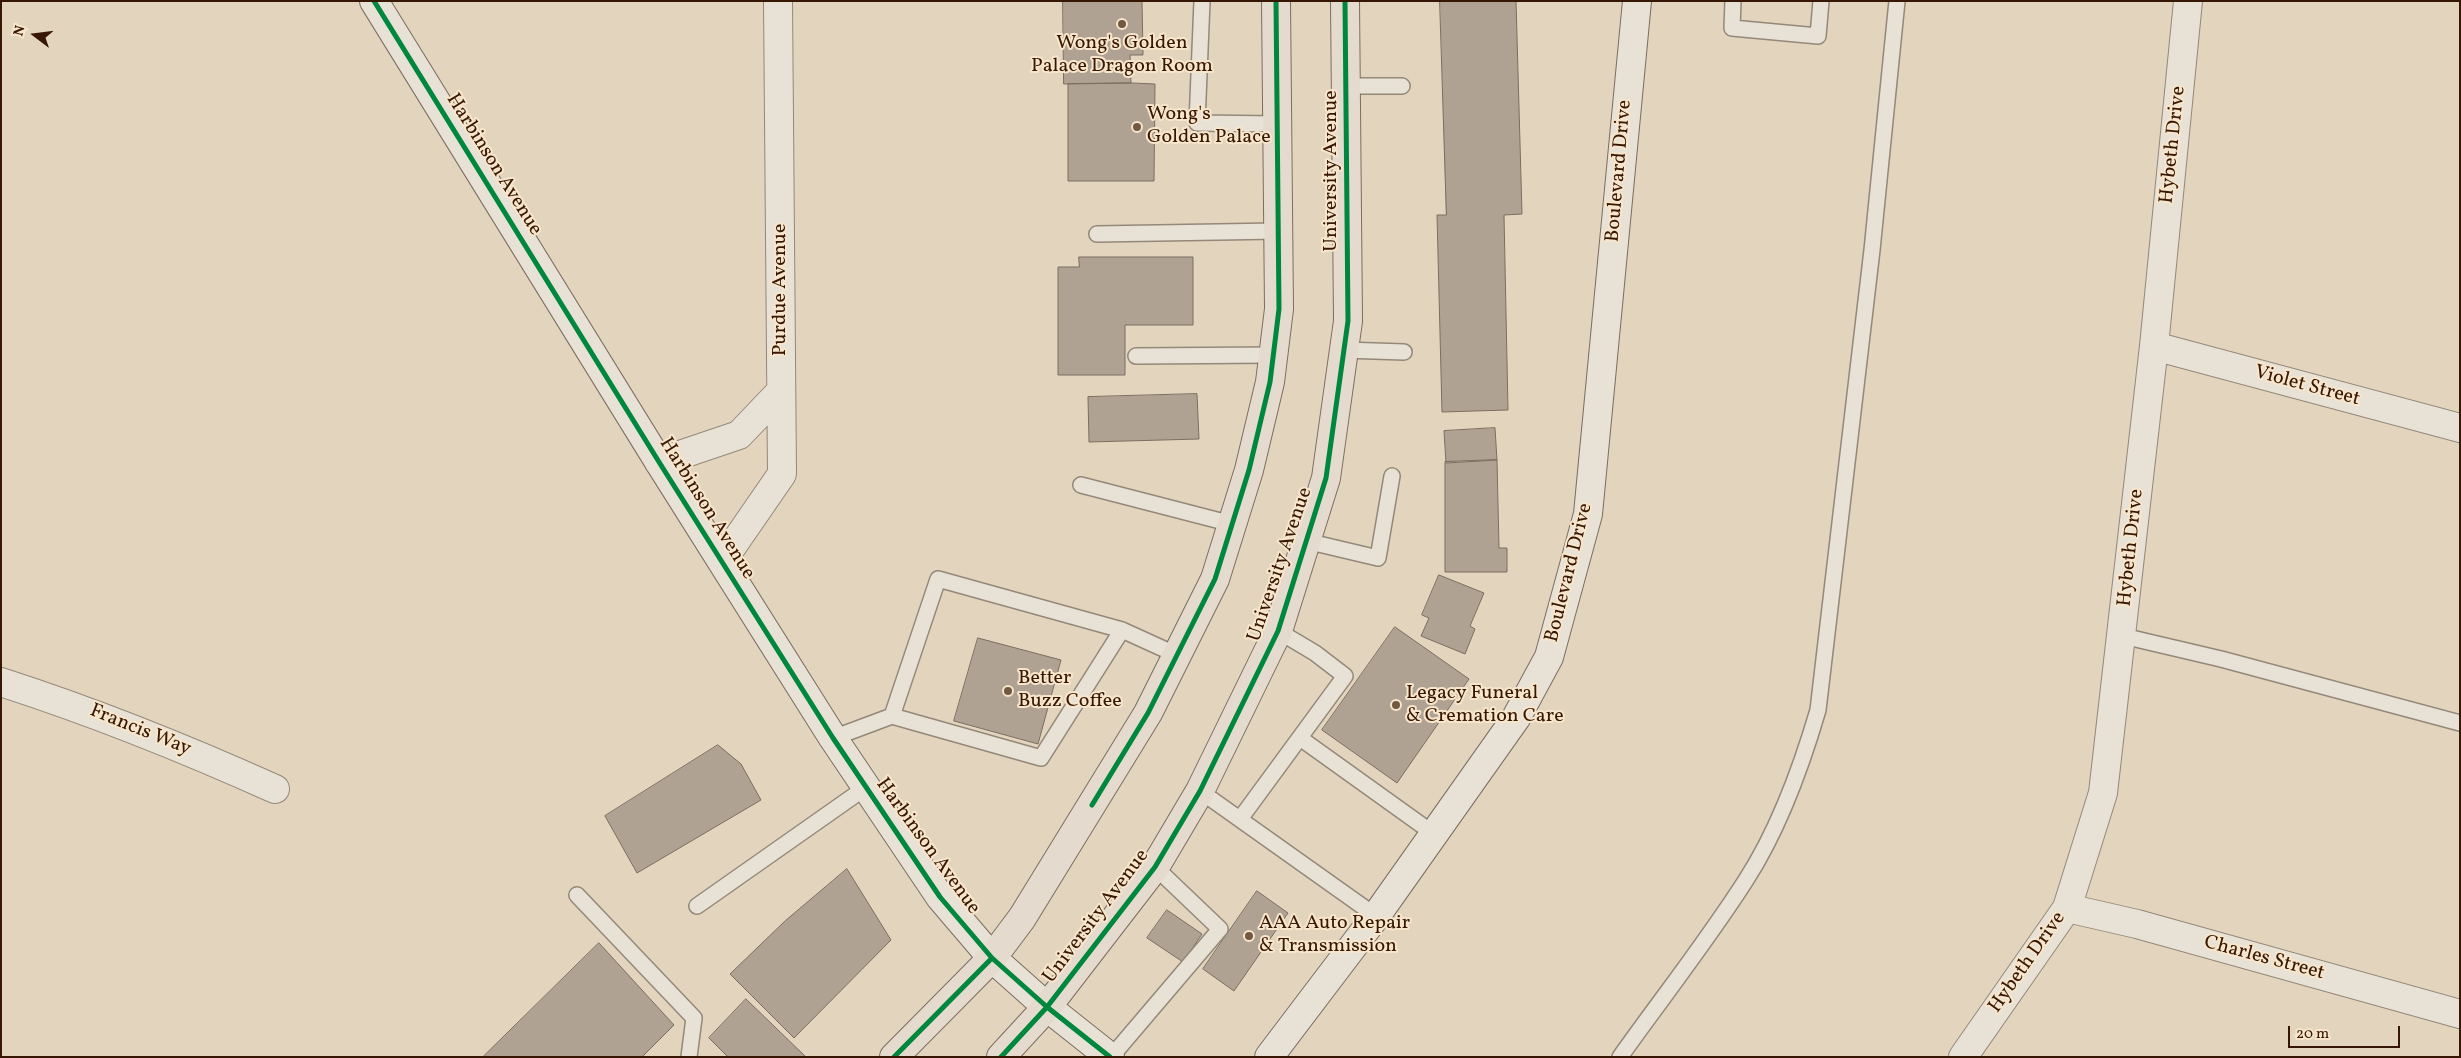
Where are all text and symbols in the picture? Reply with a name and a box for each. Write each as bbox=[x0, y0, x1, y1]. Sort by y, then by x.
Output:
north arrow bbox=[10, 10, 60, 60]
marker: Wong's Golden Palace Dragon Room bbox=[1116, 18, 1128, 30]
text: N bbox=[10, 24, 31, 38]
place label: Wong's Golden Palace Dragon Room bbox=[1031, 32, 1213, 79]
street label: Hybeth Drive bbox=[2156, 85, 2192, 205]
street label: Harbinson Avenue bbox=[440, 90, 546, 240]
street label: University Avenue bbox=[1320, 90, 1344, 252]
street label: Boulevard Drive bbox=[1602, 99, 1638, 243]
place label: Wong's Golden Palace bbox=[1147, 103, 1271, 150]
marker: Wong's Golden Palace bbox=[1131, 121, 1143, 133]
street label: Purdue Avenue bbox=[769, 224, 793, 356]
street label: Violet Street bbox=[2252, 361, 2362, 413]
street label: Harbinson Avenue bbox=[653, 434, 759, 584]
street label: University Avenue bbox=[1243, 485, 1319, 645]
street label: Hybeth Drive bbox=[2114, 488, 2150, 608]
street label: Boulevard Drive bbox=[1541, 501, 1599, 645]
place label: Better Buzz Coffee bbox=[1018, 667, 1122, 714]
place label: Legacy Funeral & Cremation Care bbox=[1406, 682, 1564, 729]
marker: Better Buzz Coffee bbox=[1002, 685, 1014, 697]
marker: Legacy Funeral & Cremation Care bbox=[1390, 699, 1402, 711]
street label: Francis Way bbox=[86, 700, 194, 762]
street label: Harbinson Avenue bbox=[869, 774, 985, 920]
street label: University Avenue bbox=[1039, 845, 1155, 989]
street label: Hybeth Drive bbox=[1984, 908, 2072, 1018]
place label: AAA Auto Repair & Transmission bbox=[1259, 912, 1410, 959]
marker: AAA Auto Repair & Transmission bbox=[1243, 930, 1255, 942]
street label: Charles Street bbox=[2201, 931, 2327, 987]
scale bar bbox=[2291, 1016, 2404, 1048]
text: 20 m bbox=[2296, 1024, 2329, 1045]

